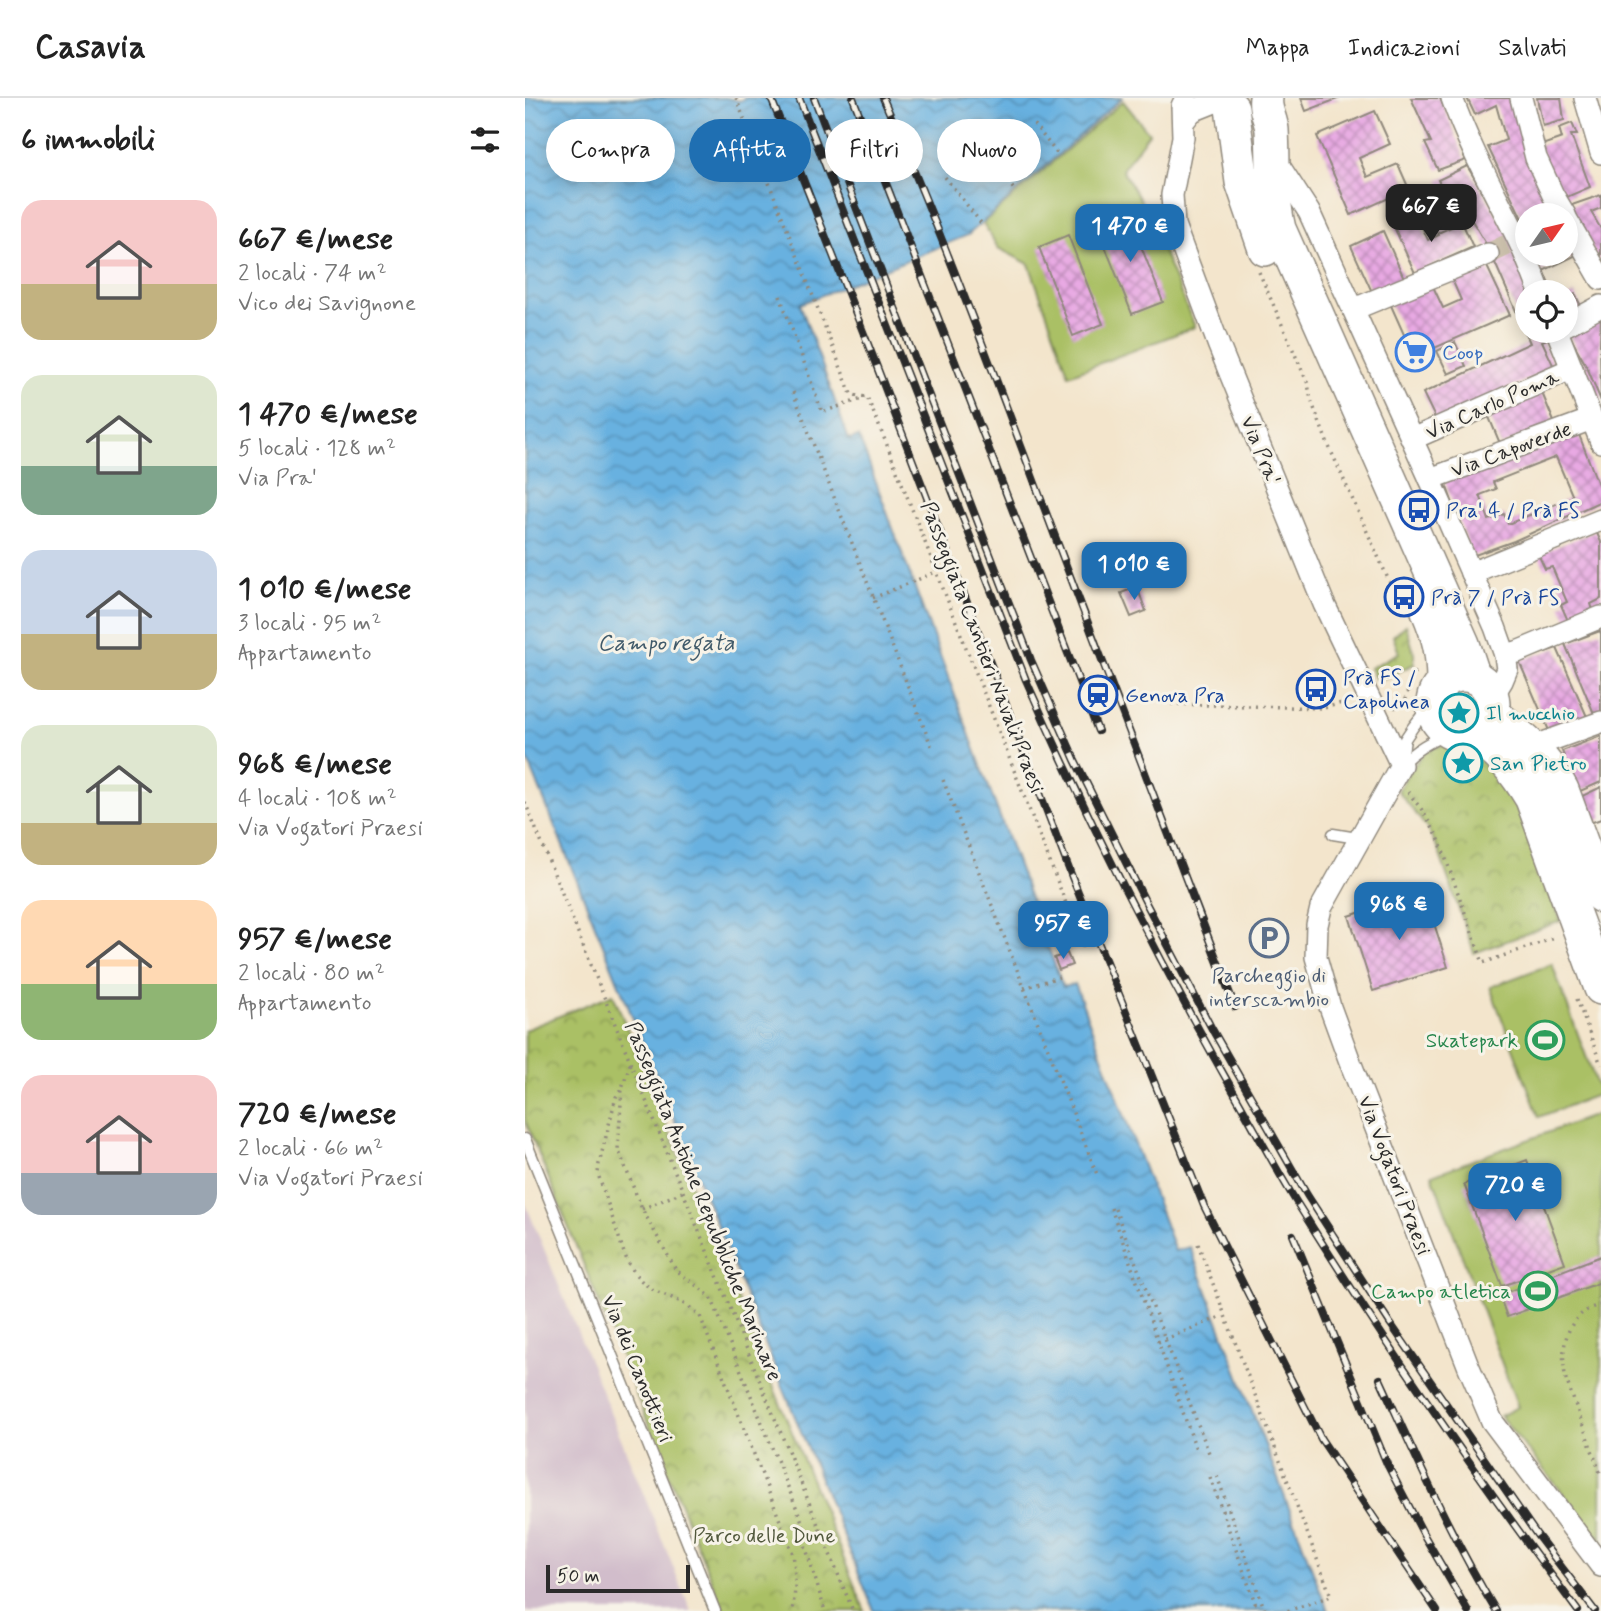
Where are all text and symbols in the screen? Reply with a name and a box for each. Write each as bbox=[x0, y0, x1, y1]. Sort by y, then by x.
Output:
text: Casavia bbox=[35, 26, 146, 70]
text: Mappa bbox=[1246, 33, 1310, 64]
text: Indicazioni bbox=[1348, 33, 1460, 64]
text: Salvati bbox=[1498, 33, 1566, 64]
chip: Compra bbox=[546, 119, 675, 182]
chip: Affitta bbox=[689, 119, 811, 182]
chip: Filtri bbox=[825, 119, 923, 182]
chip: Nuovo bbox=[937, 119, 1041, 182]
text: 6 immobili bbox=[21, 121, 155, 160]
icon: filters bbox=[466, 121, 504, 159]
pin: 667 € bbox=[1382, 184, 1480, 244]
text: 667 € bbox=[1402, 192, 1460, 222]
north arrow bbox=[1515, 203, 1579, 266]
map controls bbox=[1515, 203, 1578, 343]
pin: 1 470 € bbox=[1065, 204, 1195, 264]
text: 1 470 € bbox=[1091, 212, 1169, 242]
text: 667 €/mese bbox=[238, 220, 393, 259]
icon: home bbox=[77, 228, 161, 312]
text: 2 locali · 74 m² bbox=[238, 259, 387, 289]
button: locate bbox=[1515, 280, 1578, 343]
text: Vico dei Savignone bbox=[238, 289, 416, 319]
supermarket icon: Coop bbox=[1394, 331, 1436, 373]
place label: Coop bbox=[1442, 339, 1483, 367]
street label: Via Carlo Poma bbox=[1421, 363, 1564, 447]
text: 1 470 €/mese bbox=[238, 395, 418, 434]
icon: home bbox=[77, 403, 161, 487]
street label: Via Pra' bbox=[1234, 412, 1287, 489]
street label: Via Capoverde bbox=[1447, 415, 1575, 485]
text: 5 locali · 128 m² bbox=[238, 434, 396, 464]
text: Via Pra' bbox=[238, 464, 317, 494]
bus stop icon: Pra' 4 / Prà FS bbox=[1398, 489, 1440, 531]
place label: Pra' 4 / Prà FS bbox=[1446, 497, 1580, 525]
street label: Passeggiata Cantieri Navali Praesi bbox=[912, 498, 1051, 798]
pin: 1 010 € bbox=[1069, 542, 1199, 602]
text: 1 010 € bbox=[1098, 550, 1170, 580]
text: 1 010 €/mese bbox=[238, 570, 412, 609]
bus stop icon: Prà 7 / Prà FS bbox=[1383, 576, 1425, 618]
icon: home bbox=[77, 578, 161, 662]
place label: Prà 7 / Prà FS bbox=[1431, 584, 1560, 612]
text: 3 locali · 95 m² bbox=[238, 609, 381, 639]
water label: Campo regata bbox=[597, 629, 735, 661]
text: Appartamento bbox=[238, 639, 372, 669]
place label: Prà FS / Capolinea bbox=[1343, 664, 1430, 716]
bus stop icon: Prà FS / Capolinea bbox=[1295, 668, 1337, 710]
station icon: Genova Pra bbox=[1077, 674, 1119, 716]
place label: Genova Pra bbox=[1125, 682, 1225, 710]
place icon: Il mucchio bbox=[1438, 692, 1480, 734]
place label: Il mucchio bbox=[1486, 700, 1575, 728]
place icon: San Pietro bbox=[1442, 742, 1484, 784]
text: 968 €/mese bbox=[238, 745, 392, 784]
place label: San Pietro bbox=[1490, 750, 1587, 778]
icon: home bbox=[77, 753, 161, 837]
text: 4 locali · 108 m² bbox=[238, 784, 397, 814]
text: Via Vogatori Praesi bbox=[238, 814, 423, 844]
pin: 968 € bbox=[1350, 882, 1448, 942]
text: 968 € bbox=[1370, 890, 1428, 920]
pin: 957 € bbox=[1014, 902, 1112, 961]
text: 957 € bbox=[1034, 909, 1092, 939]
parking icon: Parcheggio di interscambio bbox=[1248, 917, 1290, 959]
text: 957 €/mese bbox=[238, 920, 392, 959]
icon: home bbox=[77, 928, 161, 1012]
text: 2 locali · 80 m² bbox=[238, 959, 385, 989]
place label: Parcheggio di interscambio bbox=[1209, 962, 1329, 1014]
text: Appartamento bbox=[238, 989, 372, 1019]
street label: Passeggiata Antiche Repubbliche Marinare bbox=[616, 1017, 788, 1386]
sports icon: Skatepark bbox=[1524, 1019, 1566, 1061]
place label: Skatepark bbox=[1426, 1027, 1518, 1055]
street label: Via Vogatori Praesi bbox=[1349, 1092, 1437, 1260]
text: 720 €/mese bbox=[238, 1095, 397, 1134]
icon: home bbox=[77, 1103, 161, 1187]
text: 2 locali · 66 m² bbox=[238, 1134, 383, 1164]
text: Via Vogatori Praesi bbox=[238, 1164, 423, 1194]
pin: 720 € bbox=[1466, 1164, 1564, 1223]
text: 720 € bbox=[1484, 1171, 1546, 1201]
sports icon: Campo atletica bbox=[1517, 1270, 1559, 1312]
place label: Campo atletica bbox=[1371, 1278, 1511, 1306]
street label: Via dei Canottieri bbox=[595, 1290, 680, 1447]
park label: Parco delle Dune bbox=[693, 1522, 835, 1550]
scale bar bbox=[546, 1562, 689, 1594]
text: 50 m bbox=[557, 1564, 600, 1589]

